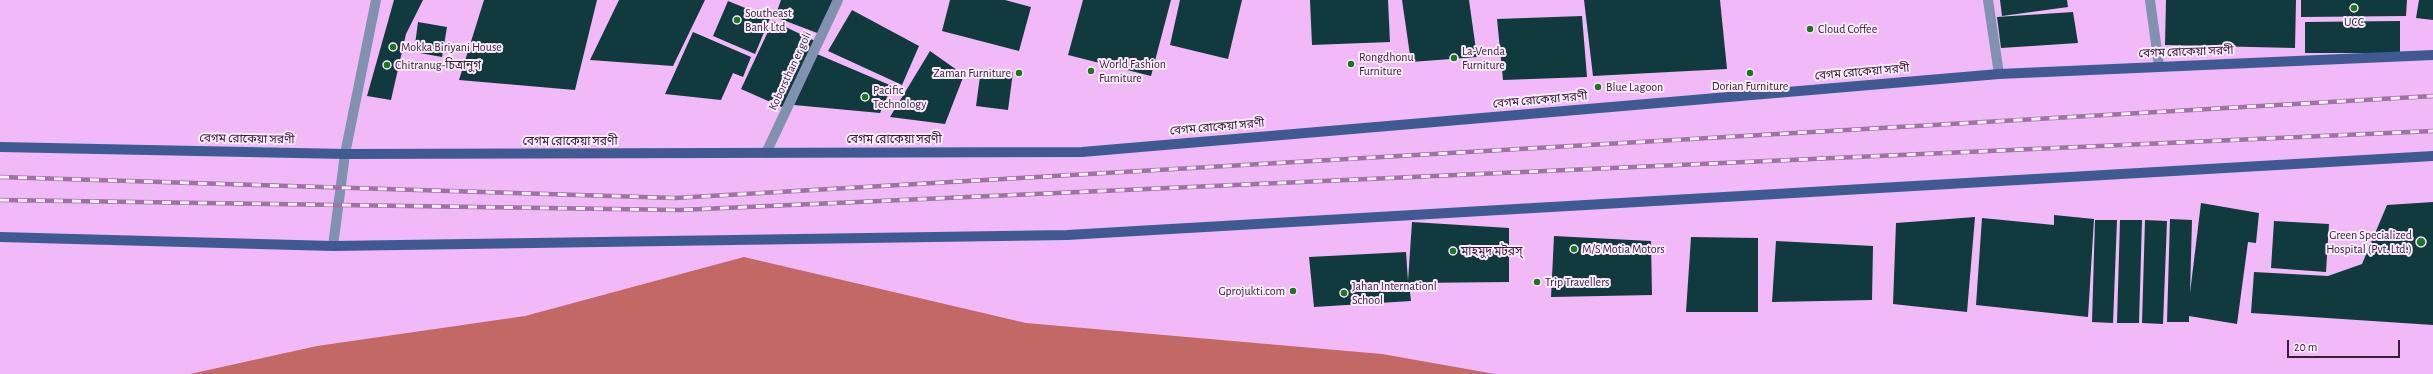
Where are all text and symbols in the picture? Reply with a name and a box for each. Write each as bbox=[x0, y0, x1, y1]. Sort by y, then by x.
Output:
marker: UCC bbox=[2349, 3, 2359, 13]
place label: Southeast Bank Ltd bbox=[745, 6, 792, 34]
marker: Southeast Bank Ltd bbox=[732, 15, 742, 25]
place label: UCC bbox=[2344, 15, 2364, 29]
place label: Cloud Coffee bbox=[1818, 22, 1877, 36]
marker: Cloud Coffee bbox=[1805, 24, 1815, 34]
street label: Koborsthan er goli bbox=[765, 29, 815, 113]
place label: Mokka Biriyani House bbox=[401, 40, 502, 54]
marker: Mokka Biriyani House bbox=[388, 42, 398, 52]
street label: বেগম রোকেয়া সরণী bbox=[2138, 43, 2234, 61]
place label: La-Venda Furniture bbox=[1462, 44, 1505, 72]
place label: Rongdhonu Furniture bbox=[1359, 50, 1414, 78]
marker: La-Venda Furniture bbox=[1449, 53, 1459, 63]
place label: World Fashion Furniture bbox=[1099, 57, 1166, 85]
place label: Chitranug-চিত্রানুগ bbox=[395, 58, 481, 72]
marker: Rongdhonu Furniture bbox=[1346, 59, 1356, 69]
marker: Chitranug-চিত্রানুগ bbox=[382, 60, 392, 70]
street label: বেগম রোকেয়া সরণী bbox=[1814, 61, 1910, 83]
place label: Zaman Furniture bbox=[933, 66, 1011, 80]
marker: World Fashion Furniture bbox=[1086, 66, 1096, 76]
marker: Zaman Furniture bbox=[1014, 68, 1024, 78]
marker: Dorian Furniture bbox=[1745, 68, 1755, 78]
place label: Dorian Furniture bbox=[1712, 79, 1788, 93]
place label: Blue Lagoon bbox=[1606, 80, 1663, 94]
marker: Blue Lagoon bbox=[1593, 82, 1603, 92]
place label: Pacific Technology bbox=[873, 83, 926, 111]
street label: বেগম রোকেয়া সরণী bbox=[1492, 89, 1588, 111]
marker: Pacific Technology bbox=[860, 92, 870, 102]
street label: বেগম রোকেয়া সরণী bbox=[1169, 116, 1265, 138]
street label: বেগম রোকেয়া সরণী bbox=[199, 131, 295, 147]
street label: বেগম রোকেয়া সরণী bbox=[846, 132, 942, 146]
street label: বেগম রোকেয়া সরণী bbox=[522, 134, 618, 148]
place label: Green Specialized Hospital (Pvt. Ltd.) bbox=[2326, 228, 2412, 256]
marker: Green Specialized Hospital (Pvt. Ltd.) bbox=[2415, 236, 2427, 248]
place label: M/S Motia Motors bbox=[1582, 242, 1665, 256]
place label: মাহমুদ মটরস্ bbox=[1461, 244, 1522, 258]
marker: M/S Motia Motors bbox=[1569, 244, 1579, 254]
marker: মাহমুদ মটরস্ bbox=[1448, 246, 1458, 256]
place label: Trip Travellers bbox=[1545, 275, 1609, 289]
marker: Trip Travellers bbox=[1532, 277, 1542, 287]
place label: Jahan Internationl School bbox=[1352, 279, 1437, 307]
place label: Gprojukti.com bbox=[1218, 284, 1285, 298]
marker: Gprojukti.com bbox=[1288, 286, 1298, 296]
marker: Jahan Internationl School bbox=[1339, 288, 1349, 298]
scale bar bbox=[2289, 332, 2402, 358]
text: 20 m bbox=[2294, 341, 2317, 353]

